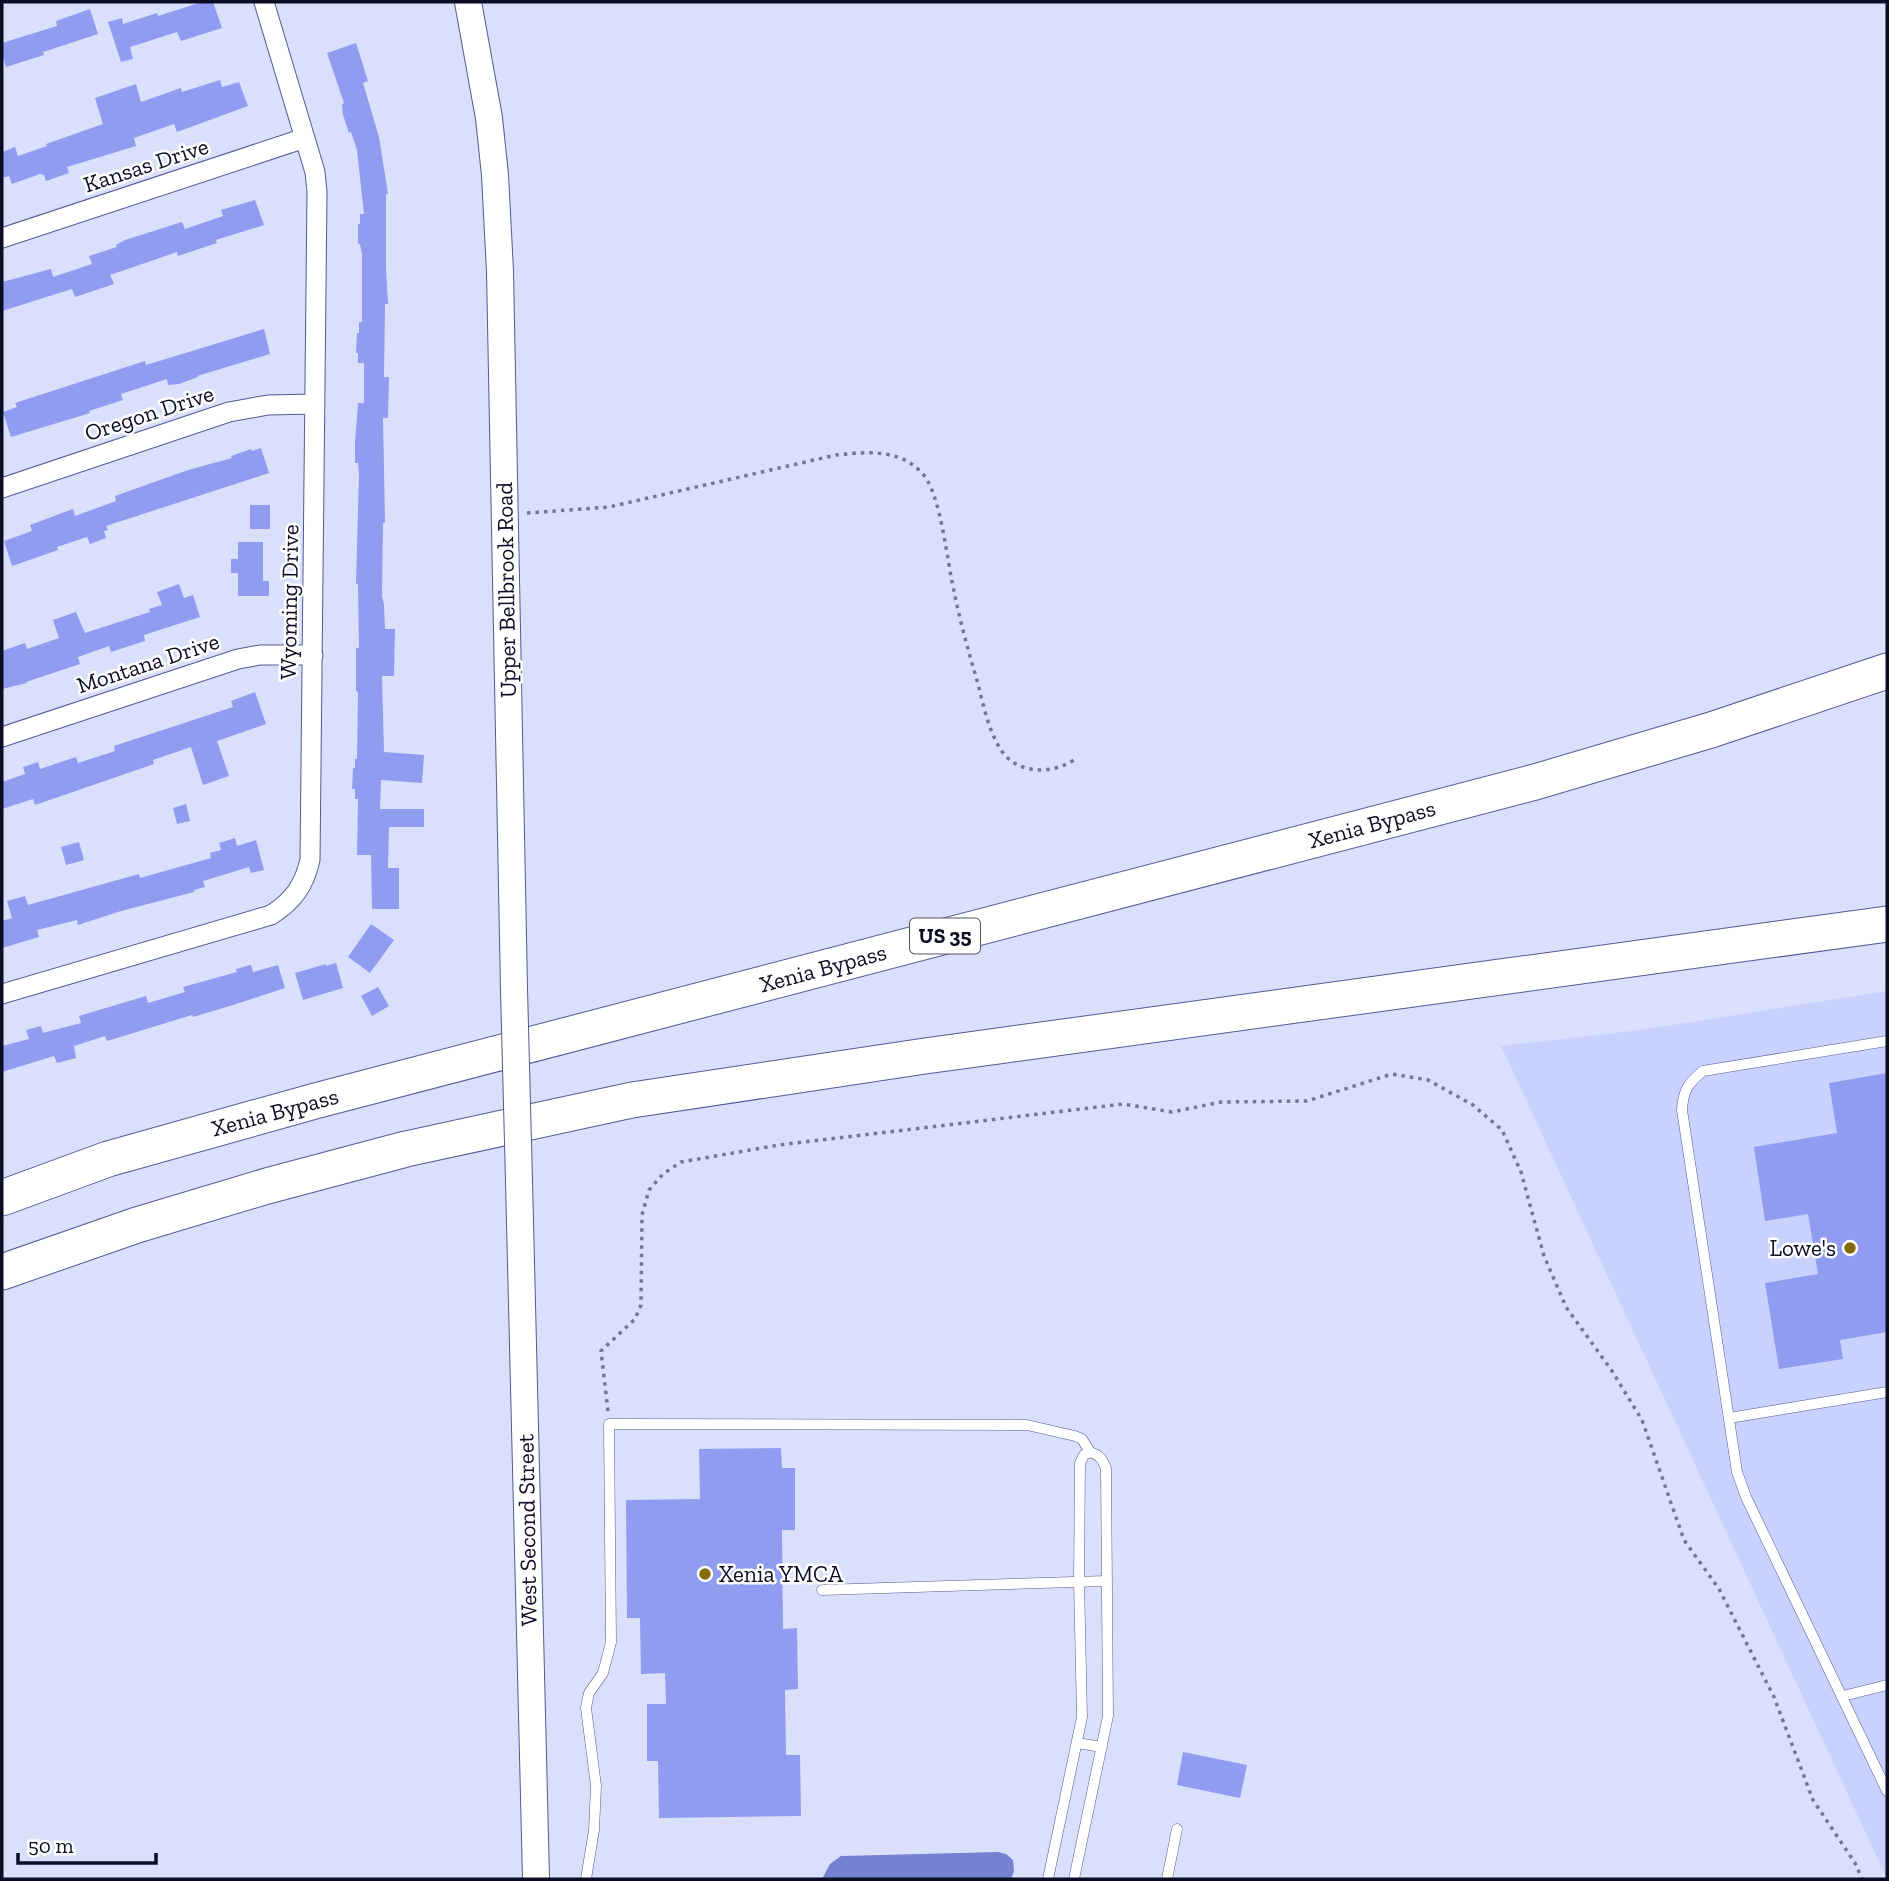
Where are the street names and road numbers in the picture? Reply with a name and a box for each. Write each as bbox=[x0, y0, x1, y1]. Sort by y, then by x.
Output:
street label: Kansas Drive bbox=[80, 132, 212, 198]
street label: Oregon Drive bbox=[81, 379, 217, 447]
street label: Upper Bellbrook Road bbox=[490, 481, 522, 698]
street label: Wyoming Drive bbox=[274, 524, 304, 680]
street label: Montana Drive bbox=[73, 627, 223, 699]
street label: Xenia Bypass bbox=[1306, 794, 1438, 854]
road number: US 35 bbox=[910, 918, 980, 954]
street label: Xenia Bypass bbox=[757, 938, 889, 998]
street label: Xenia Bypass bbox=[209, 1082, 341, 1142]
street label: West Second Street bbox=[511, 1433, 543, 1626]

